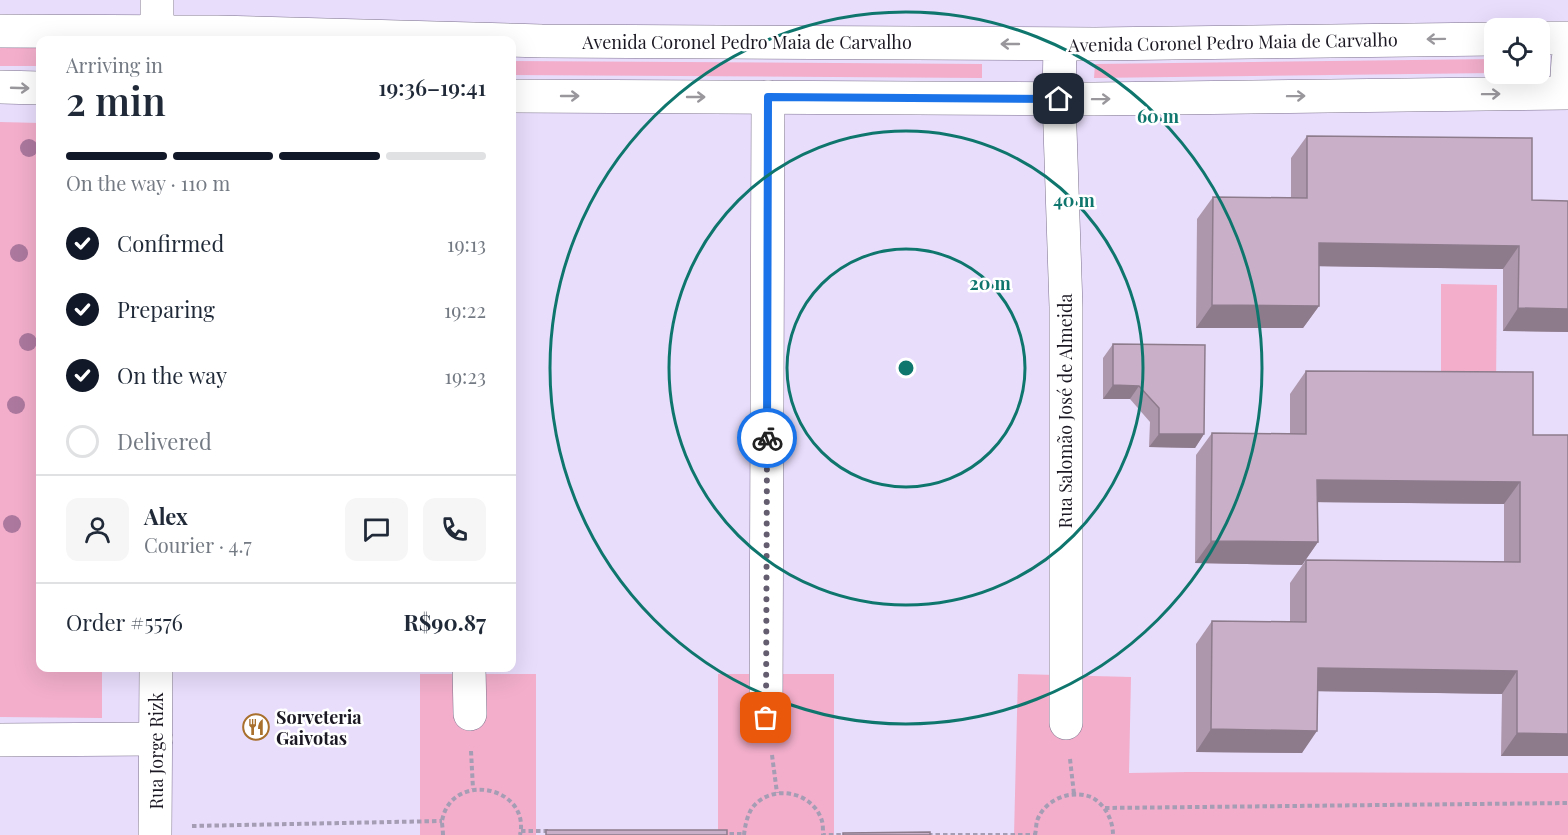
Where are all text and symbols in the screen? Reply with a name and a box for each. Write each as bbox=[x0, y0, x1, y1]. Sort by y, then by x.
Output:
map controls bbox=[1484, 18, 1550, 84]
button: locate bbox=[1484, 18, 1550, 84]
street label: Avenida Coronel Pedro Maia de Carvalho bbox=[1067, 27, 1398, 57]
street label: Avenida Coronel Pedro Maia de Carvalho bbox=[581, 30, 912, 54]
one-way arrow bbox=[1426, 34, 1446, 45]
one-way arrow bbox=[1000, 38, 1020, 50]
text: Arriving in bbox=[66, 51, 163, 78]
text: 19:36–19:41 bbox=[378, 72, 486, 102]
pin bbox=[1033, 73, 1084, 124]
text: 2 min bbox=[66, 74, 166, 126]
one-way arrow bbox=[10, 82, 30, 93]
icon: home bbox=[1042, 82, 1075, 115]
one-way arrow bbox=[1480, 88, 1500, 99]
one-way arrow bbox=[559, 90, 579, 102]
one-way arrow bbox=[1285, 90, 1305, 102]
one-way arrow bbox=[685, 91, 705, 103]
one-way arrow bbox=[1090, 93, 1110, 104]
text: 60 m bbox=[1137, 104, 1180, 128]
text: On the way · 110 m bbox=[66, 169, 230, 196]
text: 40 m bbox=[1053, 188, 1096, 212]
icon: check bbox=[66, 227, 99, 260]
text: Confirmed bbox=[117, 228, 224, 258]
text: 19:13 bbox=[447, 230, 486, 257]
text: 20 m bbox=[969, 271, 1011, 295]
icon: check bbox=[66, 293, 99, 326]
text: Preparing bbox=[117, 294, 215, 324]
street label: Rua Salomão José de Almeida bbox=[1053, 294, 1077, 528]
text: 19:22 bbox=[444, 296, 486, 323]
centre of rings bbox=[896, 358, 916, 378]
icon: check bbox=[66, 359, 99, 392]
text: On the way bbox=[117, 360, 227, 390]
text: 19:23 bbox=[445, 362, 486, 389]
courier bbox=[737, 408, 797, 468]
icon: bike bbox=[751, 422, 784, 455]
text: Delivered bbox=[117, 426, 212, 456]
button: person bbox=[66, 498, 129, 561]
button: chat bbox=[345, 498, 408, 561]
button: phone bbox=[423, 498, 486, 561]
text: Alex bbox=[144, 501, 188, 531]
text: Courier · 4.7 bbox=[144, 531, 252, 558]
text: Order #5576 bbox=[66, 607, 183, 637]
text: R$90.87 bbox=[403, 607, 486, 637]
street label: Rua Jorge Rizk bbox=[144, 692, 168, 810]
pin bbox=[740, 692, 791, 743]
icon: bag bbox=[749, 701, 782, 734]
place label: Sorveteria Gaivotas bbox=[276, 705, 362, 750]
restaurant icon: Sorveteria Gaivotas bbox=[241, 712, 271, 742]

